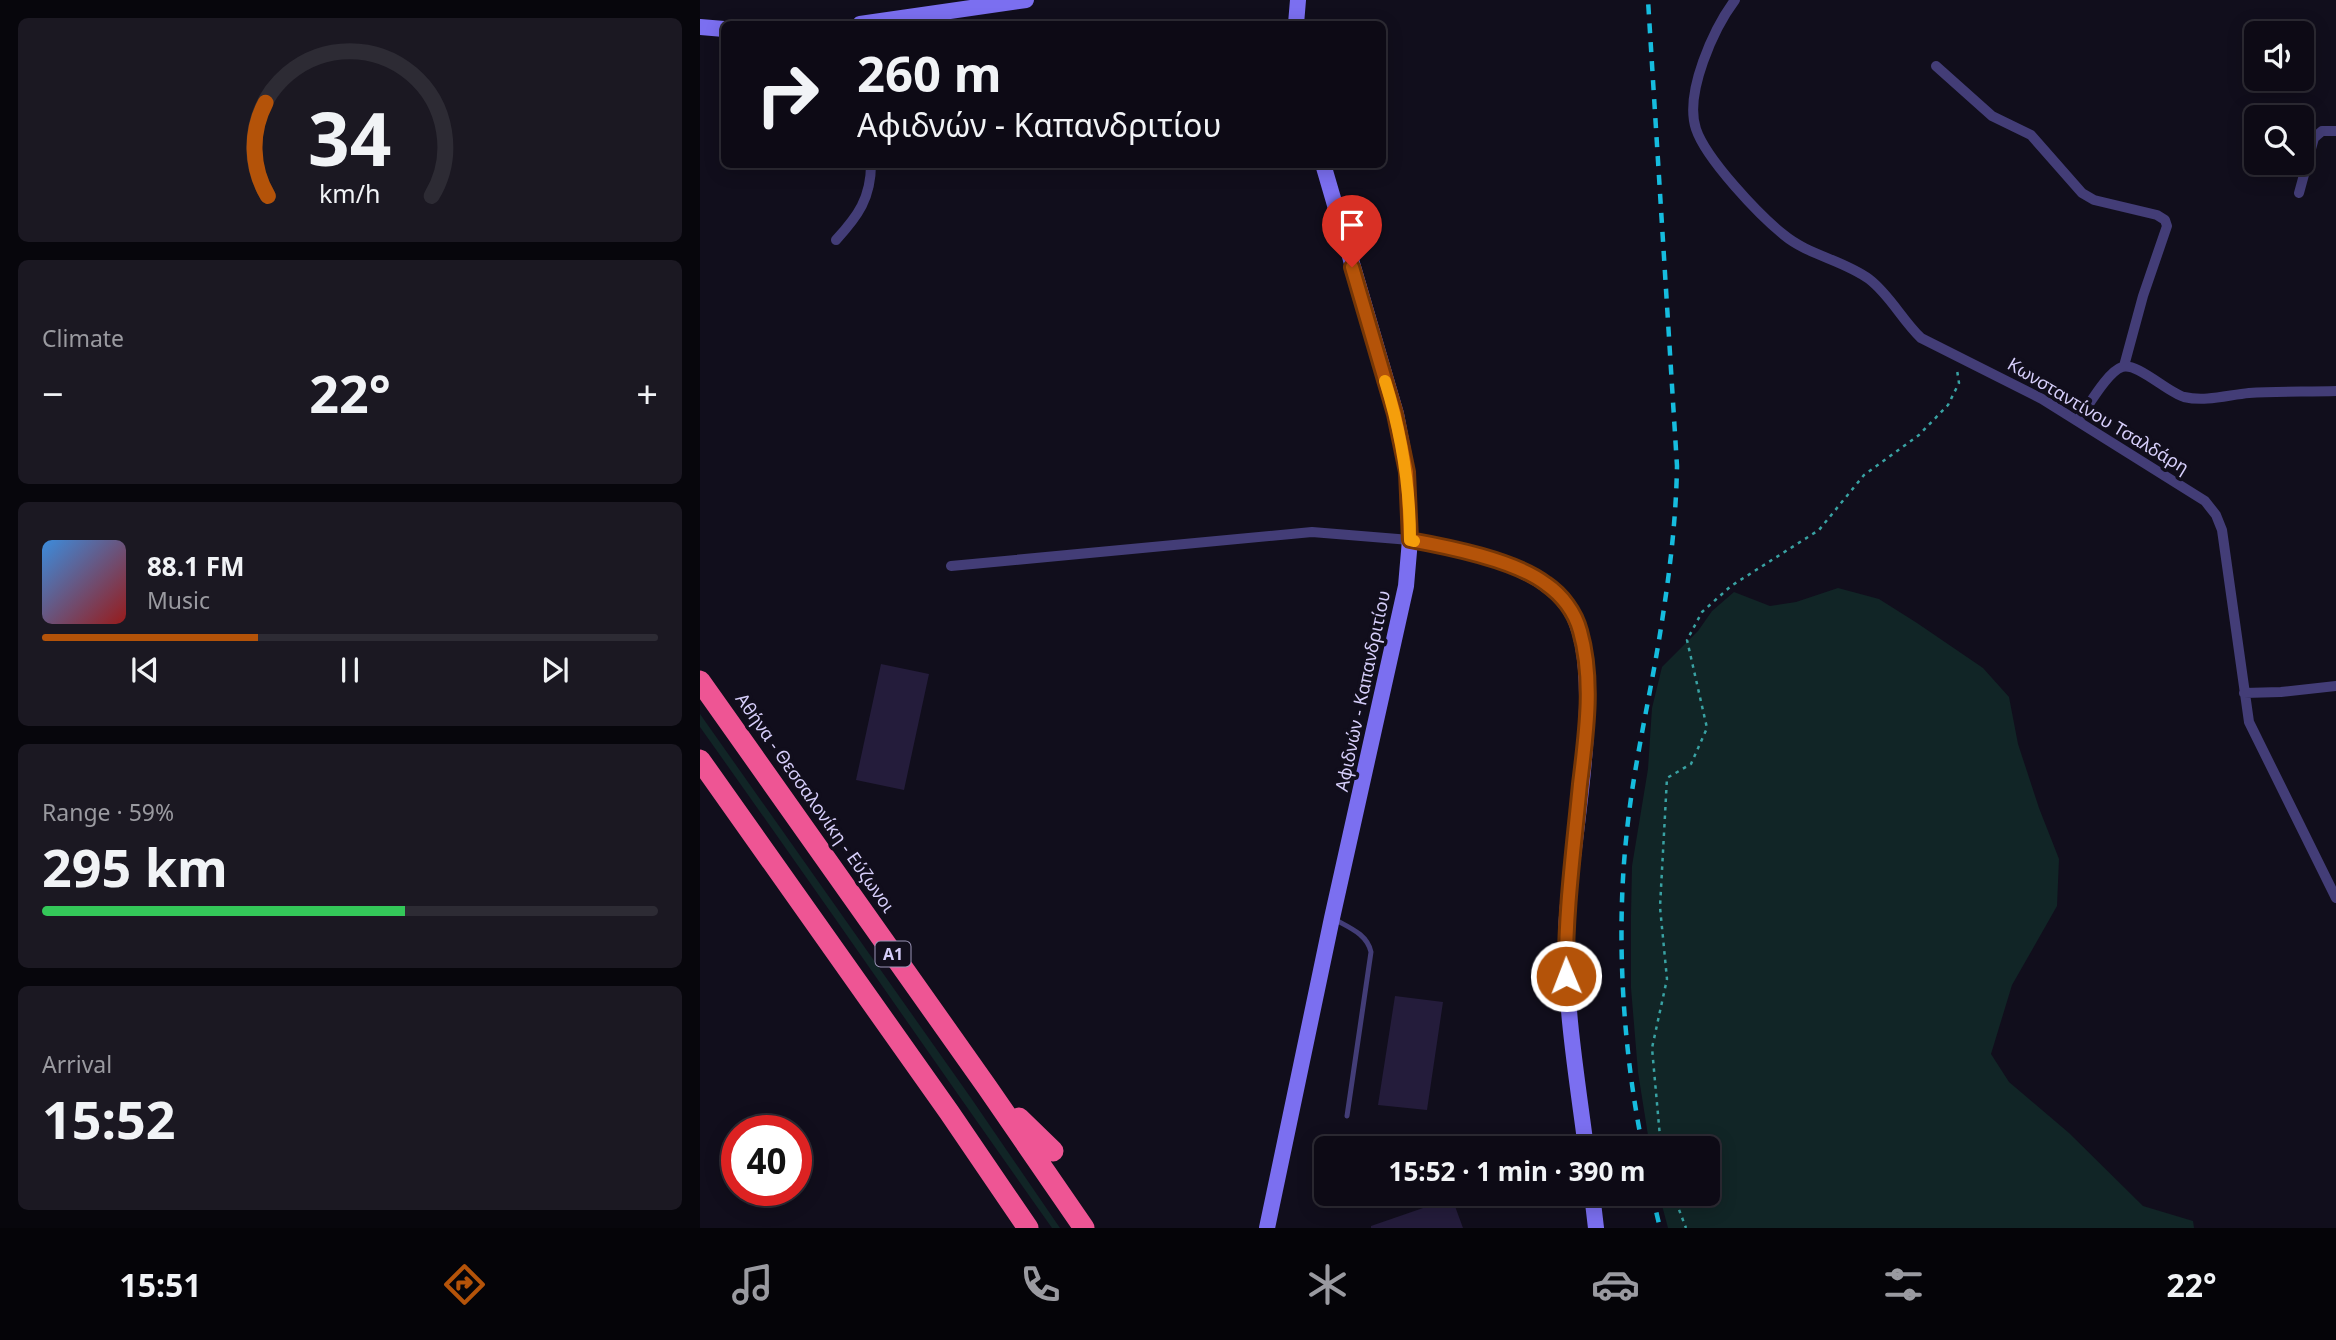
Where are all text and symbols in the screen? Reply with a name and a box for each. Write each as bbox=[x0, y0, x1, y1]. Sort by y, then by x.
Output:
map controls bbox=[2244, 21, 2314, 175]
button: sound bbox=[2244, 21, 2314, 91]
text: 260 m bbox=[857, 40, 1002, 106]
icon: right bbox=[742, 49, 833, 140]
text: 34 bbox=[308, 88, 392, 187]
text: Αφιδνών - Καπανδριτίου bbox=[857, 103, 1222, 146]
button: search bbox=[2244, 105, 2314, 175]
text: km/h bbox=[319, 176, 381, 210]
pin bbox=[1322, 195, 1382, 267]
icon: arrive bbox=[1333, 206, 1371, 244]
text: Climate bbox=[42, 322, 124, 354]
street label: Κωνσταντίνου Τσαλδάρη bbox=[2003, 351, 2194, 479]
text: 22° bbox=[309, 357, 391, 428]
text: − bbox=[42, 367, 64, 419]
text: + bbox=[636, 367, 658, 419]
text: 88.1 FM bbox=[147, 548, 244, 584]
text: Music bbox=[147, 584, 210, 616]
street label: Αφιδνών - Καπανδριτίου bbox=[1329, 588, 1395, 794]
icon: previous bbox=[126, 651, 164, 689]
icon: pause bbox=[331, 651, 369, 689]
icon: next bbox=[536, 651, 574, 689]
street label: Αθήνα - Θεσσαλονίκη - Εύζωνοι bbox=[731, 688, 901, 917]
text: Range · 59% bbox=[42, 796, 174, 828]
text: 295 km bbox=[42, 831, 228, 902]
position arrow bbox=[1529, 939, 1603, 1013]
road number: Α1 bbox=[876, 942, 910, 966]
text: Arrival bbox=[42, 1048, 112, 1080]
text: 15:52 bbox=[42, 1083, 176, 1154]
speed limit sign: 40 bbox=[721, 1115, 812, 1206]
text: 15:52 · 1 min · 390 m bbox=[1389, 1153, 1645, 1189]
icon: directions bbox=[440, 1260, 489, 1309]
icon: music bbox=[728, 1260, 777, 1309]
icon: phone bbox=[1016, 1260, 1065, 1309]
icon: climate bbox=[1303, 1260, 1352, 1309]
icon: car bbox=[1591, 1260, 1640, 1309]
icon: filters bbox=[1879, 1260, 1928, 1309]
text: 15:51 bbox=[119, 1263, 202, 1306]
text: 22° bbox=[2166, 1263, 2217, 1306]

